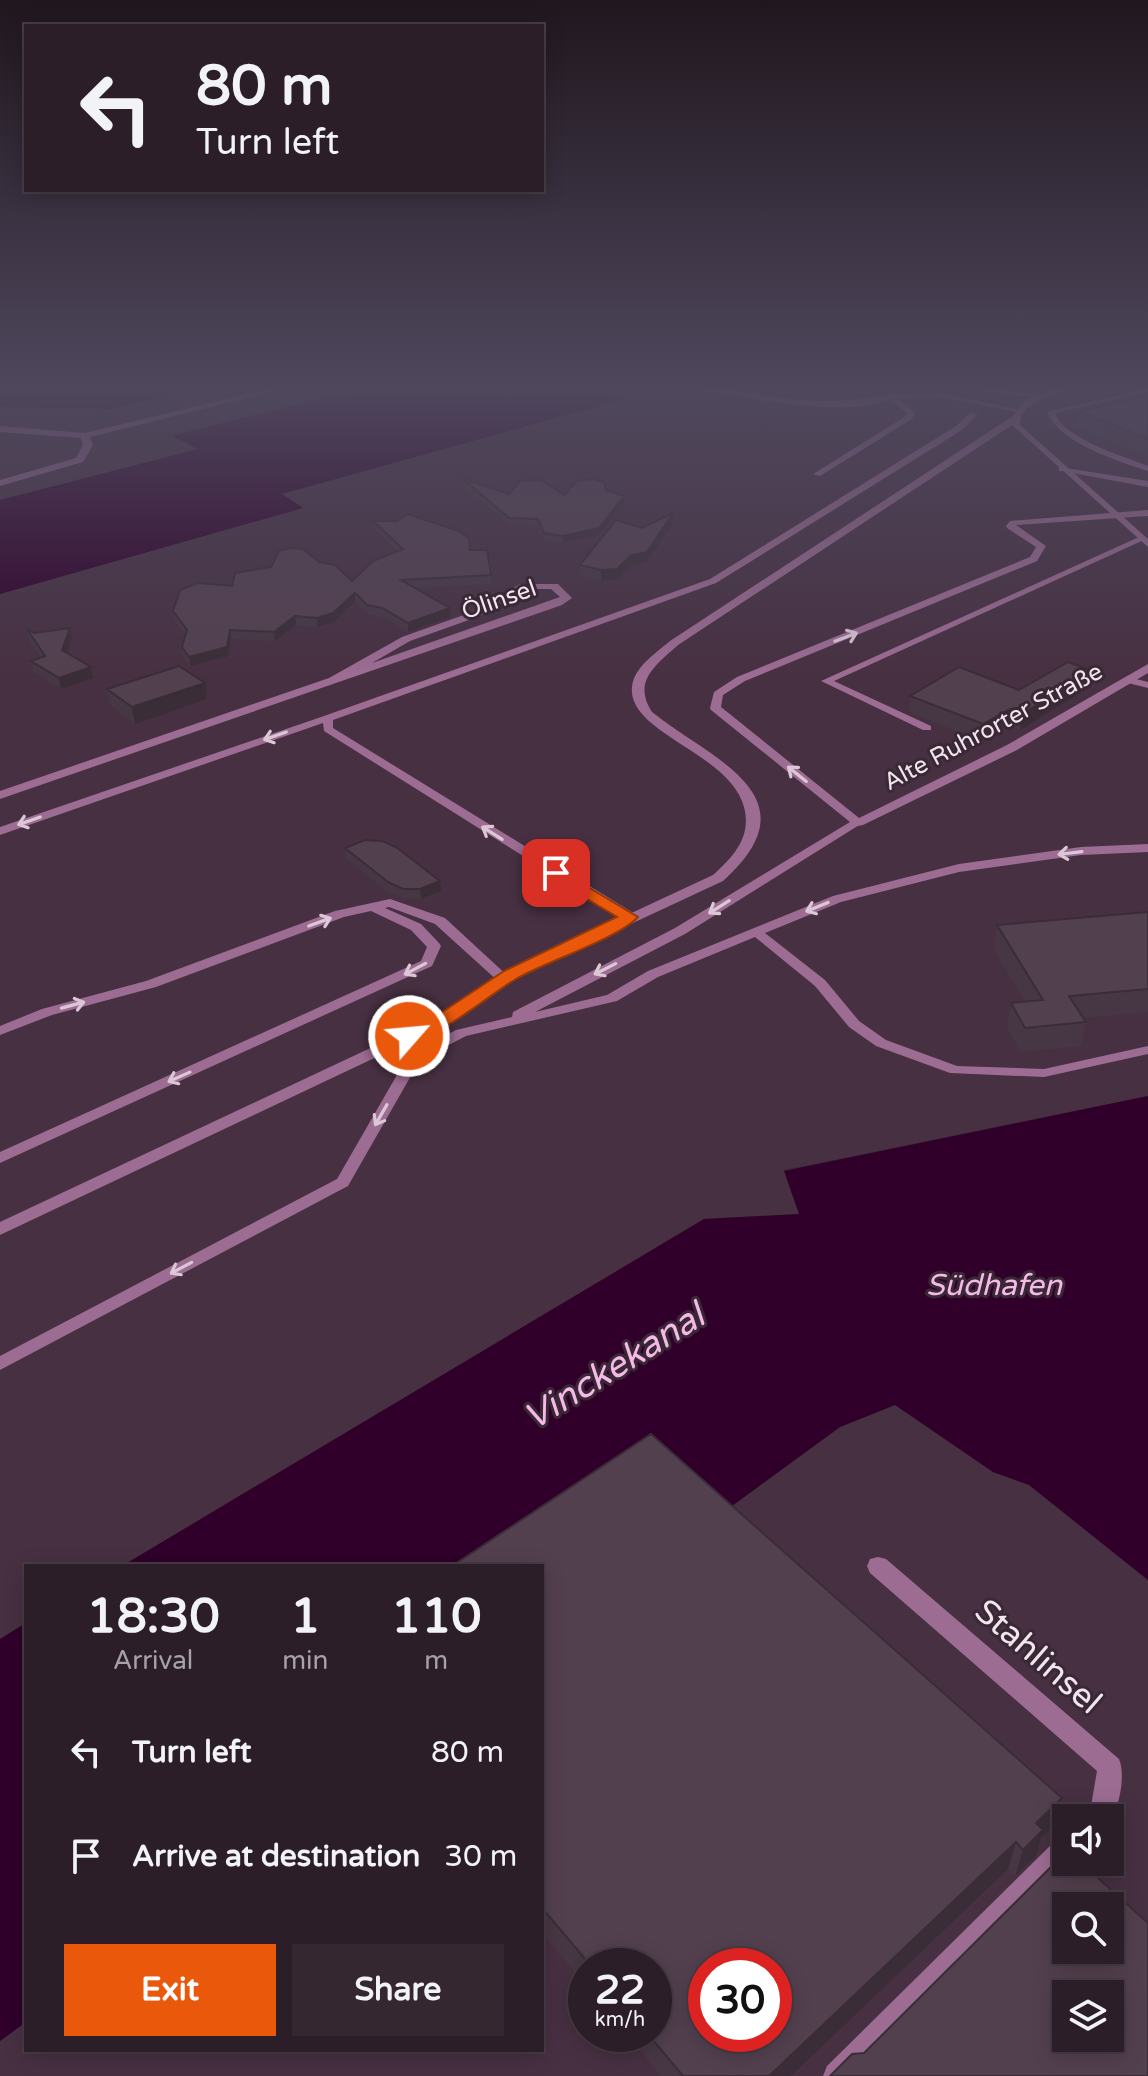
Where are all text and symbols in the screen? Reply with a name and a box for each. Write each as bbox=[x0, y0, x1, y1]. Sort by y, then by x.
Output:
text: 80 m bbox=[196, 53, 332, 120]
icon: left bbox=[64, 56, 168, 160]
text: Turn left bbox=[196, 121, 339, 164]
street label: Ölinsel bbox=[458, 574, 540, 626]
one-way arrow bbox=[834, 629, 858, 643]
street label: Alte Ruhrorter Straße bbox=[879, 657, 1107, 797]
one-way arrow bbox=[263, 730, 288, 745]
one-way arrow bbox=[787, 765, 808, 782]
one-way arrow bbox=[17, 815, 42, 830]
one-way arrow bbox=[481, 824, 504, 840]
pin bbox=[522, 839, 590, 907]
one-way arrow bbox=[1058, 846, 1083, 861]
icon: arrive bbox=[534, 851, 578, 895]
one-way arrow bbox=[708, 899, 731, 915]
one-way arrow bbox=[805, 901, 830, 915]
one-way arrow bbox=[307, 914, 331, 928]
one-way arrow bbox=[404, 961, 428, 977]
one-way arrow bbox=[594, 962, 617, 978]
position arrow bbox=[367, 994, 451, 1078]
one-way arrow bbox=[60, 996, 86, 1011]
one-way arrow bbox=[167, 1070, 191, 1085]
one-way arrow bbox=[373, 1103, 389, 1126]
one-way arrow bbox=[170, 1260, 194, 1276]
water label: Südhafen bbox=[926, 1267, 1063, 1304]
water label: Vinckekanal bbox=[516, 1292, 716, 1440]
text: 18:30 bbox=[87, 1588, 220, 1646]
text: 1 bbox=[290, 1588, 320, 1646]
text: 110 bbox=[391, 1588, 481, 1646]
street label: Stahlinsel bbox=[966, 1591, 1110, 1723]
text: Arrival bbox=[113, 1645, 193, 1676]
text: min bbox=[282, 1645, 328, 1676]
text: m bbox=[424, 1645, 448, 1676]
icon: left bbox=[64, 1730, 108, 1774]
text: Turn left bbox=[132, 1734, 251, 1771]
text: 80 m bbox=[431, 1734, 504, 1771]
map controls bbox=[1052, 1804, 1124, 2052]
button: sound bbox=[1052, 1804, 1124, 1876]
icon: arrive bbox=[64, 1834, 108, 1878]
text: Arrive at destination bbox=[132, 1838, 420, 1875]
text: 30 m bbox=[444, 1838, 517, 1875]
button: search bbox=[1052, 1892, 1124, 1964]
button: Exit bbox=[64, 1944, 276, 2036]
button: Share bbox=[292, 1944, 504, 2036]
speed limit sign: 30 bbox=[688, 1948, 792, 2052]
text: 22 bbox=[595, 1966, 645, 2014]
button: layers bbox=[1052, 1980, 1124, 2052]
text: km/h bbox=[595, 2008, 645, 2032]

